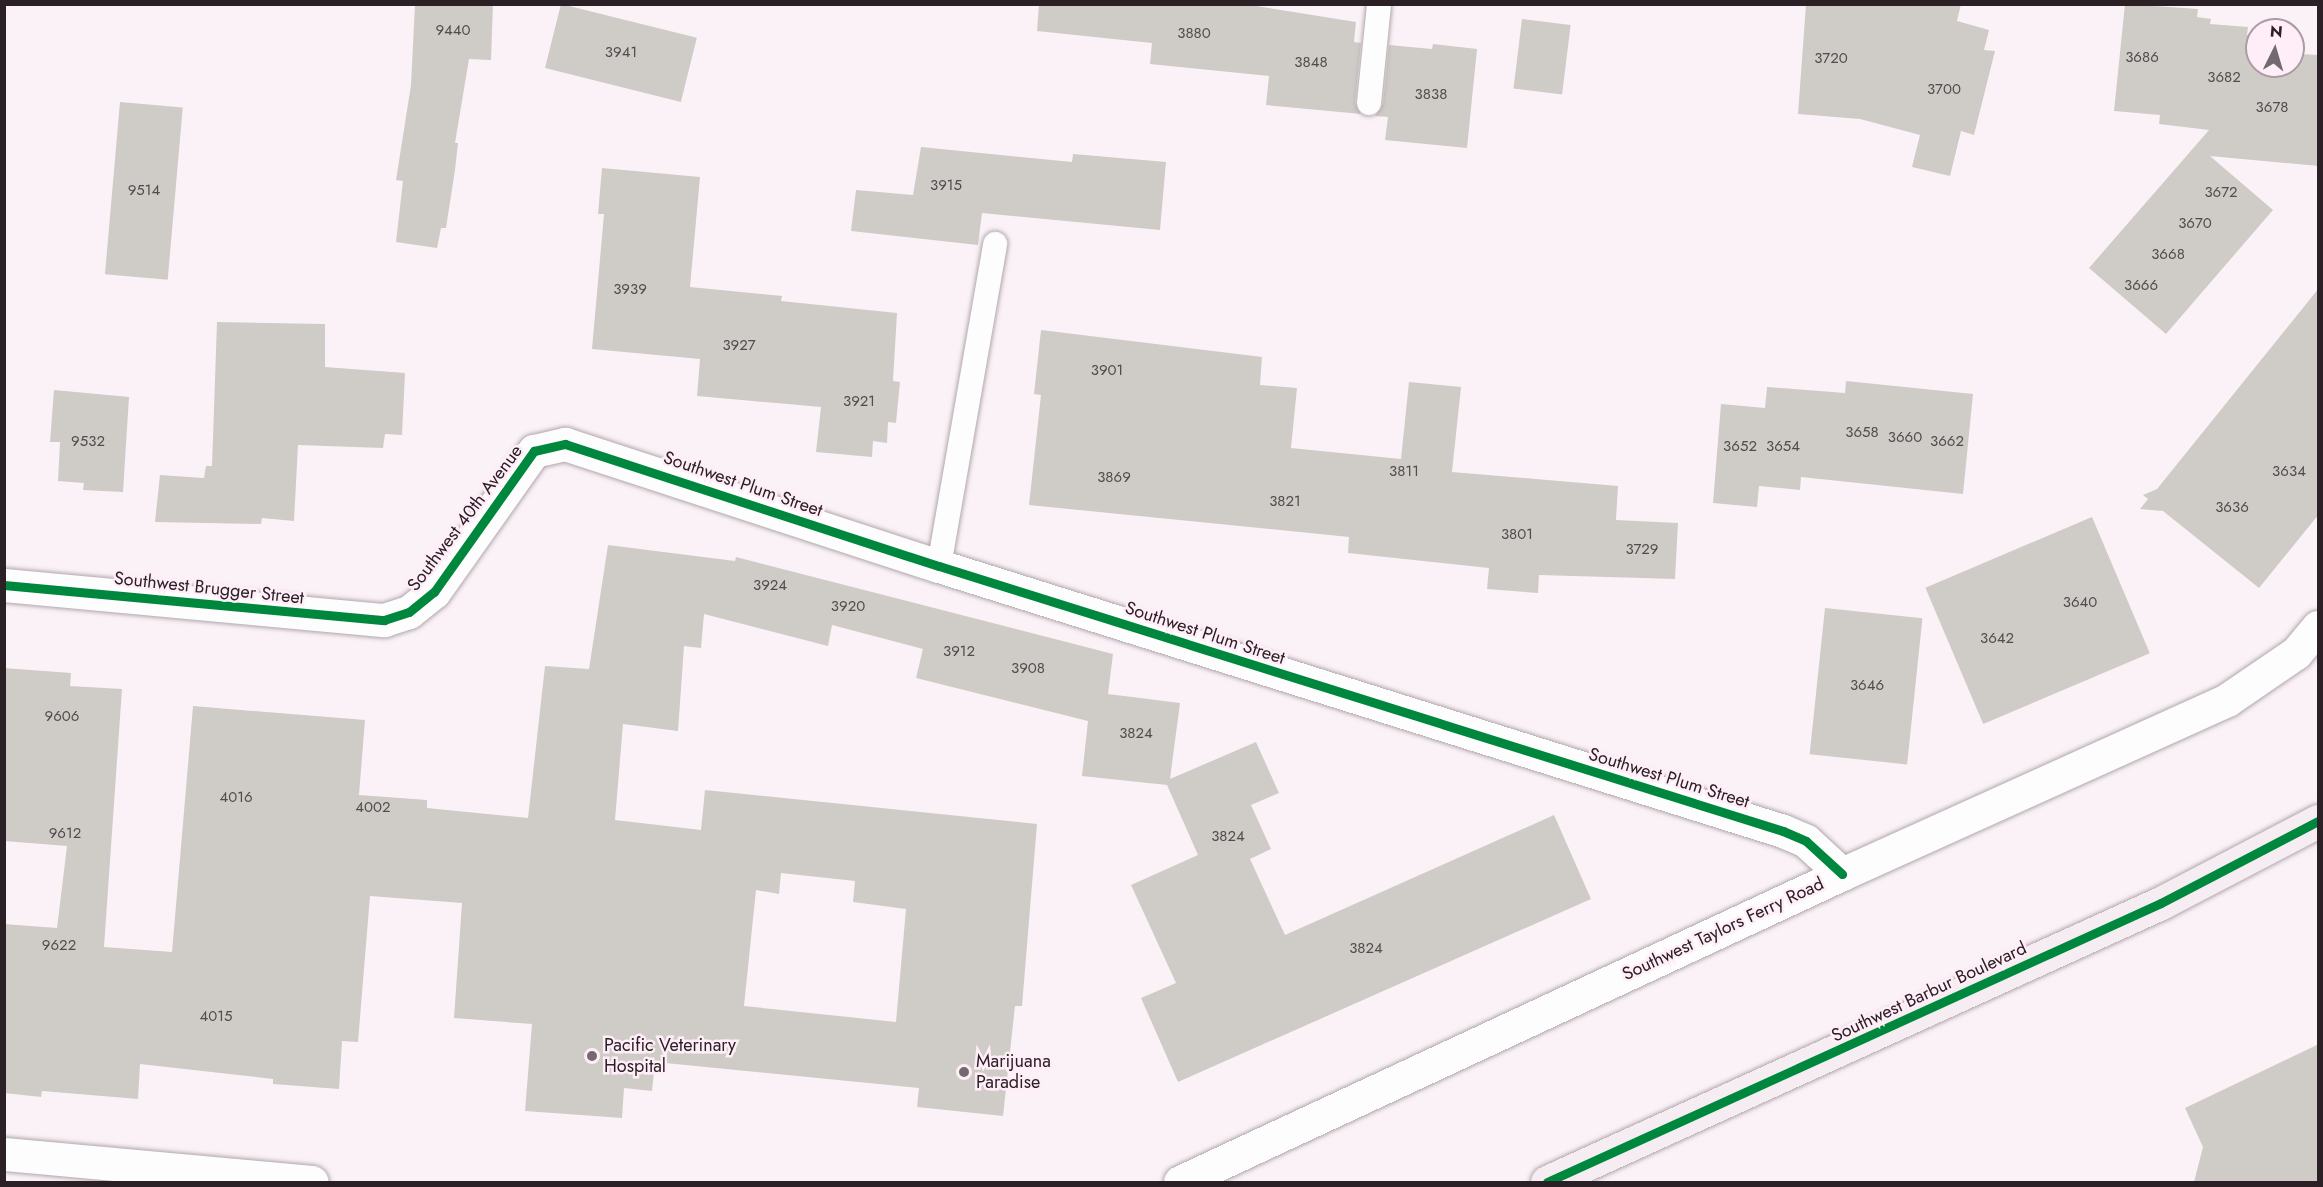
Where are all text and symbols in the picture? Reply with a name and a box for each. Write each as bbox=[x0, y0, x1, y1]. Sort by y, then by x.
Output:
north arrow bbox=[2245, 18, 2305, 78]
text: N bbox=[2269, 20, 2284, 44]
house number: 9440 bbox=[435, 22, 471, 40]
house number: 3880 bbox=[1177, 25, 1211, 43]
house number: 3941 bbox=[605, 44, 637, 62]
house number: 3686 bbox=[2125, 49, 2159, 67]
house number: 3720 bbox=[1814, 50, 1848, 68]
house number: 3848 bbox=[1294, 54, 1328, 72]
house number: 3682 bbox=[2207, 69, 2241, 87]
house number: 3700 bbox=[1927, 81, 1961, 99]
house number: 3838 bbox=[1415, 86, 1447, 104]
house number: 3678 bbox=[2256, 99, 2288, 117]
house number: 3915 bbox=[930, 177, 962, 195]
house number: 9514 bbox=[128, 182, 160, 200]
house number: 3672 bbox=[2204, 184, 2238, 202]
house number: 3670 bbox=[2178, 215, 2212, 233]
house number: 3668 bbox=[2151, 246, 2185, 264]
house number: 3666 bbox=[2124, 277, 2158, 295]
house number: 3939 bbox=[613, 281, 647, 299]
house number: 3927 bbox=[722, 337, 756, 355]
house number: 3901 bbox=[1091, 362, 1123, 380]
house number: 3921 bbox=[843, 393, 875, 411]
house number: 3658 bbox=[1845, 424, 1879, 442]
house number: 3660 bbox=[1888, 429, 1922, 447]
house number: 9532 bbox=[71, 433, 105, 451]
house number: 3662 bbox=[1930, 433, 1964, 451]
house number: 3652 bbox=[1723, 438, 1757, 456]
house number: 3654 bbox=[1766, 438, 1800, 456]
street label: Southwest 40th Avenue bbox=[403, 441, 527, 595]
street label: Southwest Plum Street bbox=[661, 447, 825, 521]
house number: 3811 bbox=[1389, 463, 1419, 481]
house number: 3634 bbox=[2272, 463, 2306, 481]
house number: 3869 bbox=[1097, 469, 1131, 487]
house number: 3821 bbox=[1269, 493, 1301, 511]
house number: 3636 bbox=[2215, 499, 2249, 517]
house number: 3801 bbox=[1501, 526, 1533, 544]
house number: 3729 bbox=[1625, 541, 1659, 559]
street label: Southwest Brugger Street bbox=[113, 567, 305, 609]
house number: 3924 bbox=[753, 577, 787, 595]
house number: 3640 bbox=[2063, 594, 2097, 612]
street label: Southwest Plum Street bbox=[1122, 597, 1288, 669]
house number: 3920 bbox=[831, 598, 865, 616]
house number: 3642 bbox=[1980, 630, 2014, 648]
house number: 3912 bbox=[943, 643, 975, 661]
house number: 3908 bbox=[1011, 660, 1045, 678]
house number: 3646 bbox=[1850, 677, 1884, 695]
house number: 9606 bbox=[45, 708, 79, 726]
house number: 3824 bbox=[1119, 725, 1153, 743]
street label: Southwest Plum Street bbox=[1586, 743, 1752, 813]
house number: 4016 bbox=[219, 789, 253, 807]
house number: 4002 bbox=[355, 799, 391, 817]
house number: 9612 bbox=[49, 825, 81, 843]
house number: 3824 bbox=[1211, 828, 1245, 846]
street label: Southwest Taylors Ferry Road bbox=[1619, 873, 1827, 985]
house number: 9622 bbox=[42, 937, 76, 955]
street label: Southwest Barbur Boulevard bbox=[1828, 937, 2030, 1047]
house number: 3824 bbox=[1349, 940, 1383, 958]
house number: 4015 bbox=[200, 1008, 232, 1026]
place label: Pacific Veterinary Hospital bbox=[604, 1035, 736, 1078]
marker: Pacific Veterinary Hospital bbox=[585, 1049, 599, 1063]
place label: Marijuana Paradise bbox=[976, 1051, 1051, 1094]
marker: Marijuana Paradise bbox=[957, 1065, 971, 1079]

